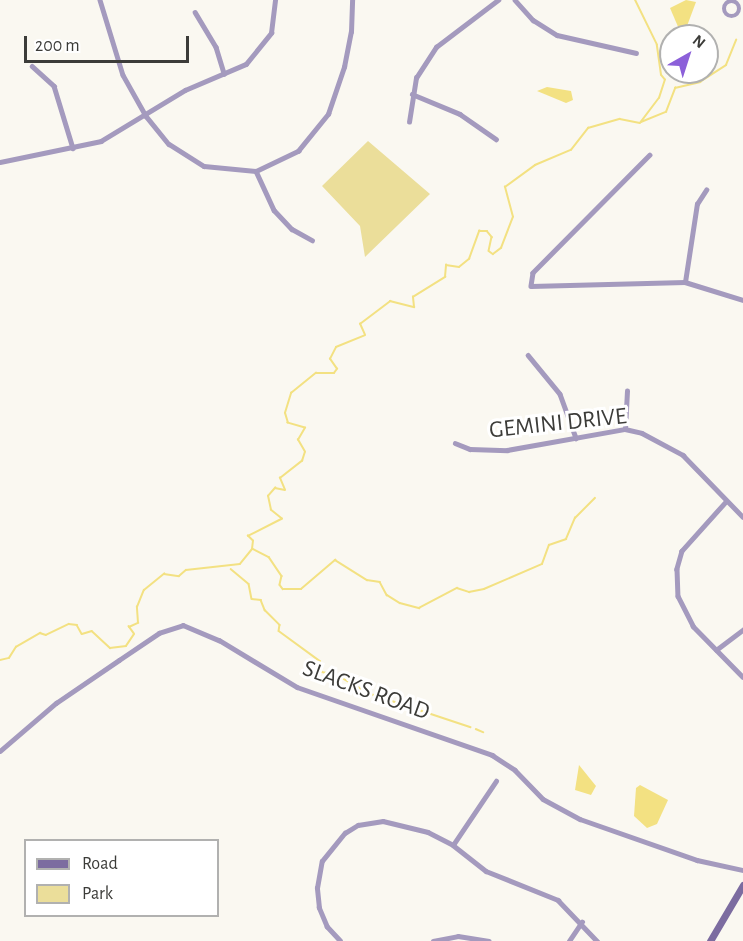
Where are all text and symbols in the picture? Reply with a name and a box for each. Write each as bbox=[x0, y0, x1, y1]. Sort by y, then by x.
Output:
scale bar bbox=[27, 24, 192, 62]
north arrow bbox=[659, 24, 719, 84]
text: N bbox=[690, 32, 708, 51]
text: 200 m bbox=[35, 37, 80, 55]
street label: GEMINI DRIVE bbox=[488, 402, 628, 446]
street label: SLACKS ROAD bbox=[299, 655, 433, 727]
legend bbox=[24, 839, 219, 917]
text: Road bbox=[82, 855, 118, 873]
text: Park bbox=[82, 885, 113, 903]

